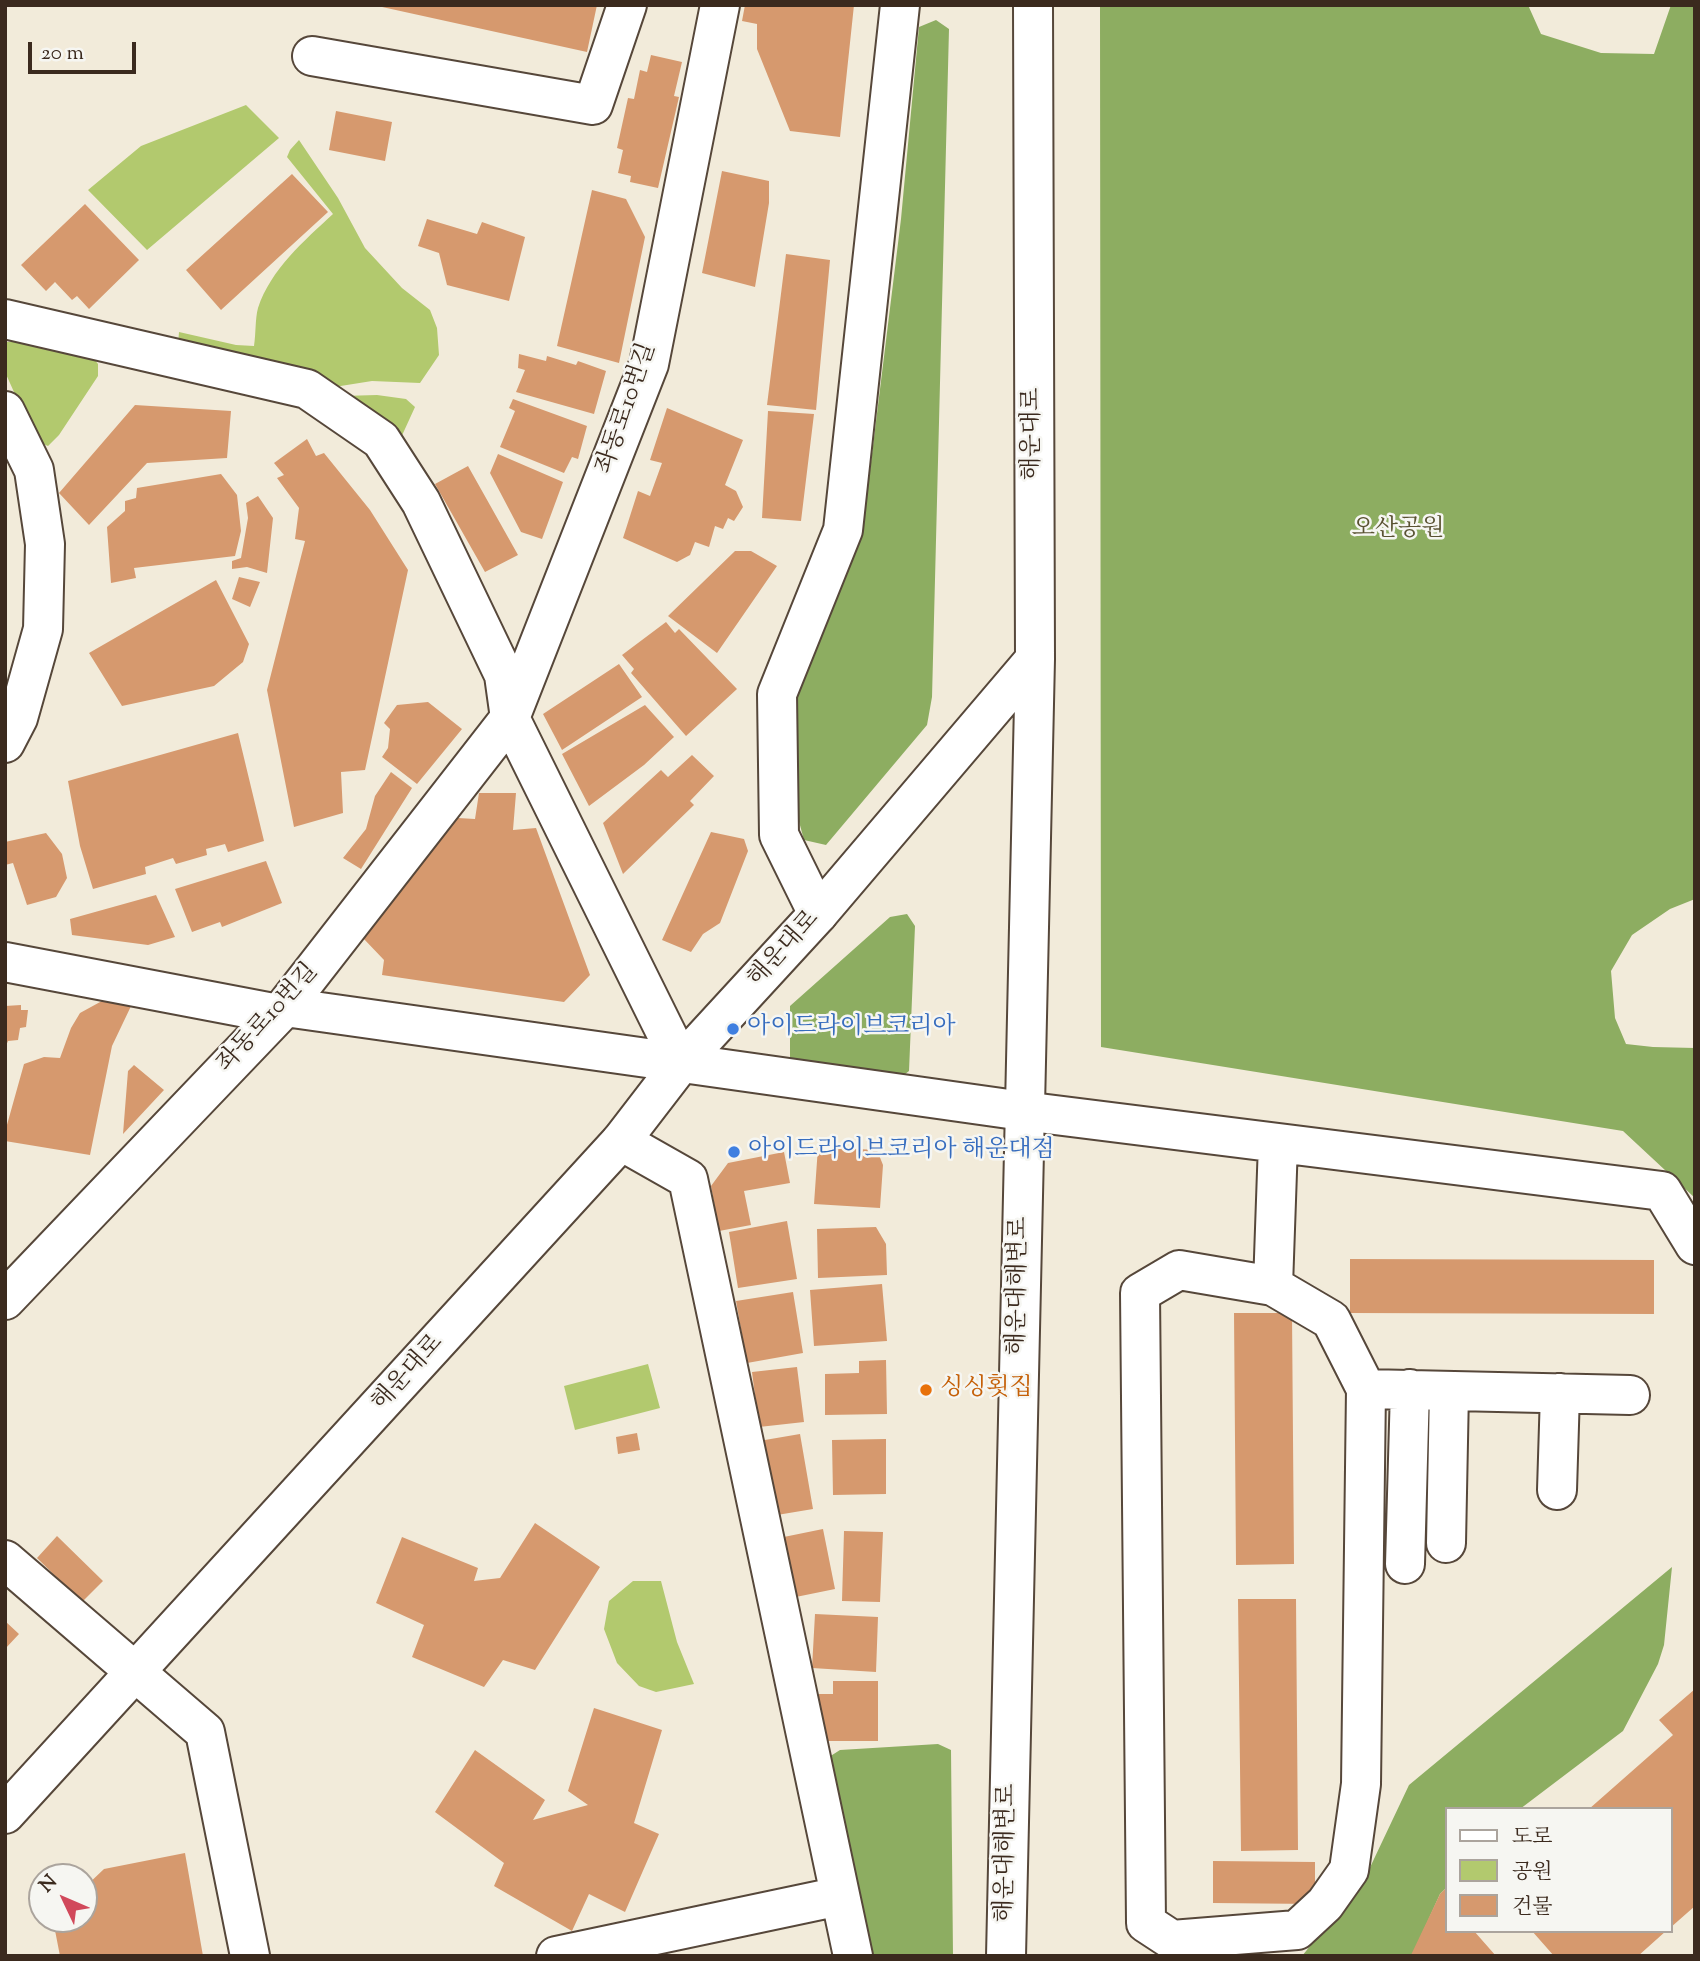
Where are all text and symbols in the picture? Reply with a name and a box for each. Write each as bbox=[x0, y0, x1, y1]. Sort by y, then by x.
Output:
scale bar bbox=[32, 28, 140, 72]
text: 20 m bbox=[41, 39, 84, 69]
street label: 좌동로10번길 bbox=[592, 340, 664, 478]
street label: 해운대로 bbox=[1020, 388, 1048, 480]
park label: 오산공원 bbox=[1352, 517, 1444, 545]
street label: 해운대로 bbox=[743, 906, 827, 994]
street label: 좌동로10번길 bbox=[213, 959, 325, 1079]
place label: 아이드라이브코리아 bbox=[747, 1015, 956, 1043]
marker: 아이드라이브코리아 bbox=[725, 1021, 741, 1037]
place label: 아이드라이브코리아 해운대점 bbox=[748, 1138, 1055, 1166]
marker: 아이드라이브코리아 해운대점 bbox=[726, 1144, 742, 1160]
street label: 해운대해변로 bbox=[1004, 1216, 1036, 1356]
street label: 해운대로 bbox=[367, 1330, 451, 1418]
place label: 싱싱횟집 bbox=[940, 1376, 1033, 1404]
marker: 싱싱횟집 bbox=[918, 1382, 934, 1398]
street label: 해운대해변로 bbox=[992, 1783, 1024, 1923]
legend bbox=[1444, 1807, 1672, 1933]
text: 도로 bbox=[1512, 1823, 1553, 1853]
text: 공원 bbox=[1512, 1858, 1553, 1888]
north arrow bbox=[28, 1863, 98, 1933]
text: N bbox=[34, 1870, 64, 1899]
text: 건물 bbox=[1512, 1893, 1553, 1923]

